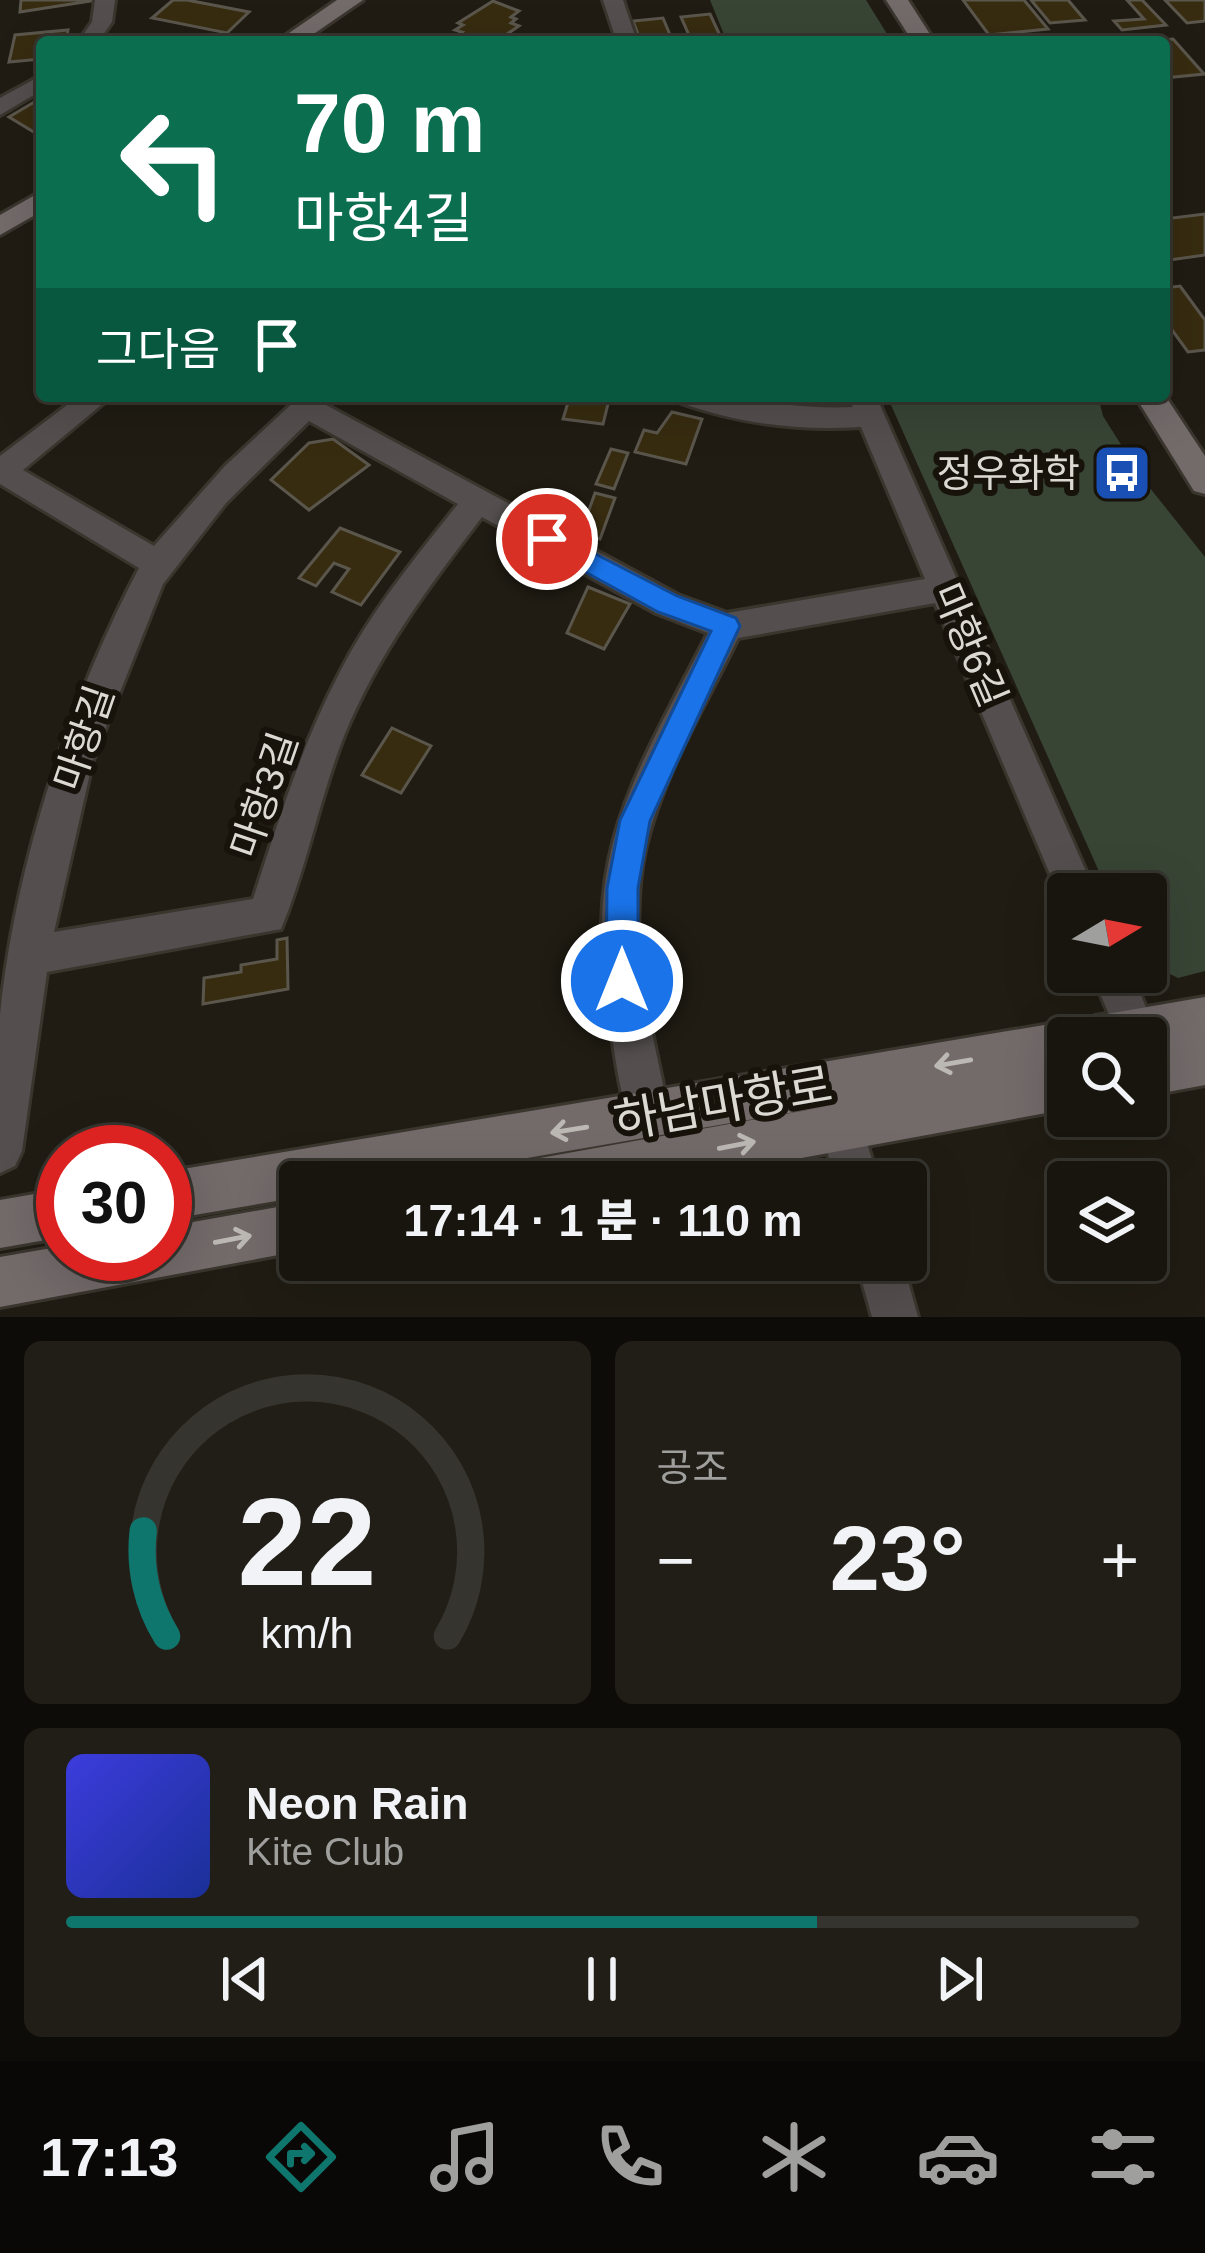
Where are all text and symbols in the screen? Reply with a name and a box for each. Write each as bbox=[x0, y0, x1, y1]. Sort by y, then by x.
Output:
text: 70 m bbox=[294, 76, 485, 170]
icon: left bbox=[96, 84, 252, 240]
text: 마항4길 bbox=[294, 188, 473, 248]
icon: arrive bbox=[244, 312, 310, 378]
text: 그다음 bbox=[96, 324, 220, 375]
bus stop icon: 정우화학 bbox=[1091, 442, 1153, 504]
place label: 정우화학 bbox=[936, 452, 1080, 495]
pin bbox=[496, 488, 598, 590]
icon: arrive bbox=[514, 506, 580, 572]
street label: 마항6길 bbox=[925, 577, 1015, 713]
street label: 마항길 bbox=[46, 680, 122, 796]
street label: 마항3길 bbox=[223, 727, 305, 863]
north arrow bbox=[1047, 873, 1167, 993]
map controls bbox=[1047, 873, 1167, 1281]
position arrow bbox=[559, 918, 685, 1044]
button: search bbox=[1047, 1017, 1167, 1137]
one-way arrow bbox=[934, 1053, 973, 1075]
street label: 하남마항로 bbox=[610, 1058, 836, 1148]
one-way arrow bbox=[550, 1119, 589, 1142]
speed limit sign: 30 bbox=[36, 1125, 192, 1281]
one-way arrow bbox=[717, 1133, 756, 1155]
button: layers bbox=[1047, 1161, 1167, 1281]
text: 17:14 · 1 분 · 110 m bbox=[403, 1195, 803, 1246]
one-way arrow bbox=[212, 1227, 251, 1249]
text: 공조 bbox=[657, 1446, 728, 1489]
text: 22 bbox=[238, 1472, 377, 1611]
text: 23° bbox=[830, 1509, 966, 1609]
text: − bbox=[657, 1523, 695, 1597]
text: + bbox=[1100, 1523, 1139, 1597]
text: km/h bbox=[261, 1608, 354, 1656]
text: Neon Rain bbox=[246, 1778, 469, 1829]
text: Kite Club bbox=[246, 1830, 404, 1873]
icon: previous bbox=[212, 1946, 278, 2012]
icon: pause bbox=[569, 1946, 635, 2012]
icon: next bbox=[927, 1946, 993, 2012]
icon: directions bbox=[259, 2115, 343, 2199]
icon: music bbox=[423, 2115, 507, 2199]
icon: phone bbox=[588, 2115, 672, 2199]
icon: climate bbox=[752, 2115, 836, 2199]
icon: car bbox=[916, 2115, 1000, 2199]
icon: filters bbox=[1081, 2115, 1165, 2199]
text: 17:13 bbox=[40, 2127, 178, 2187]

